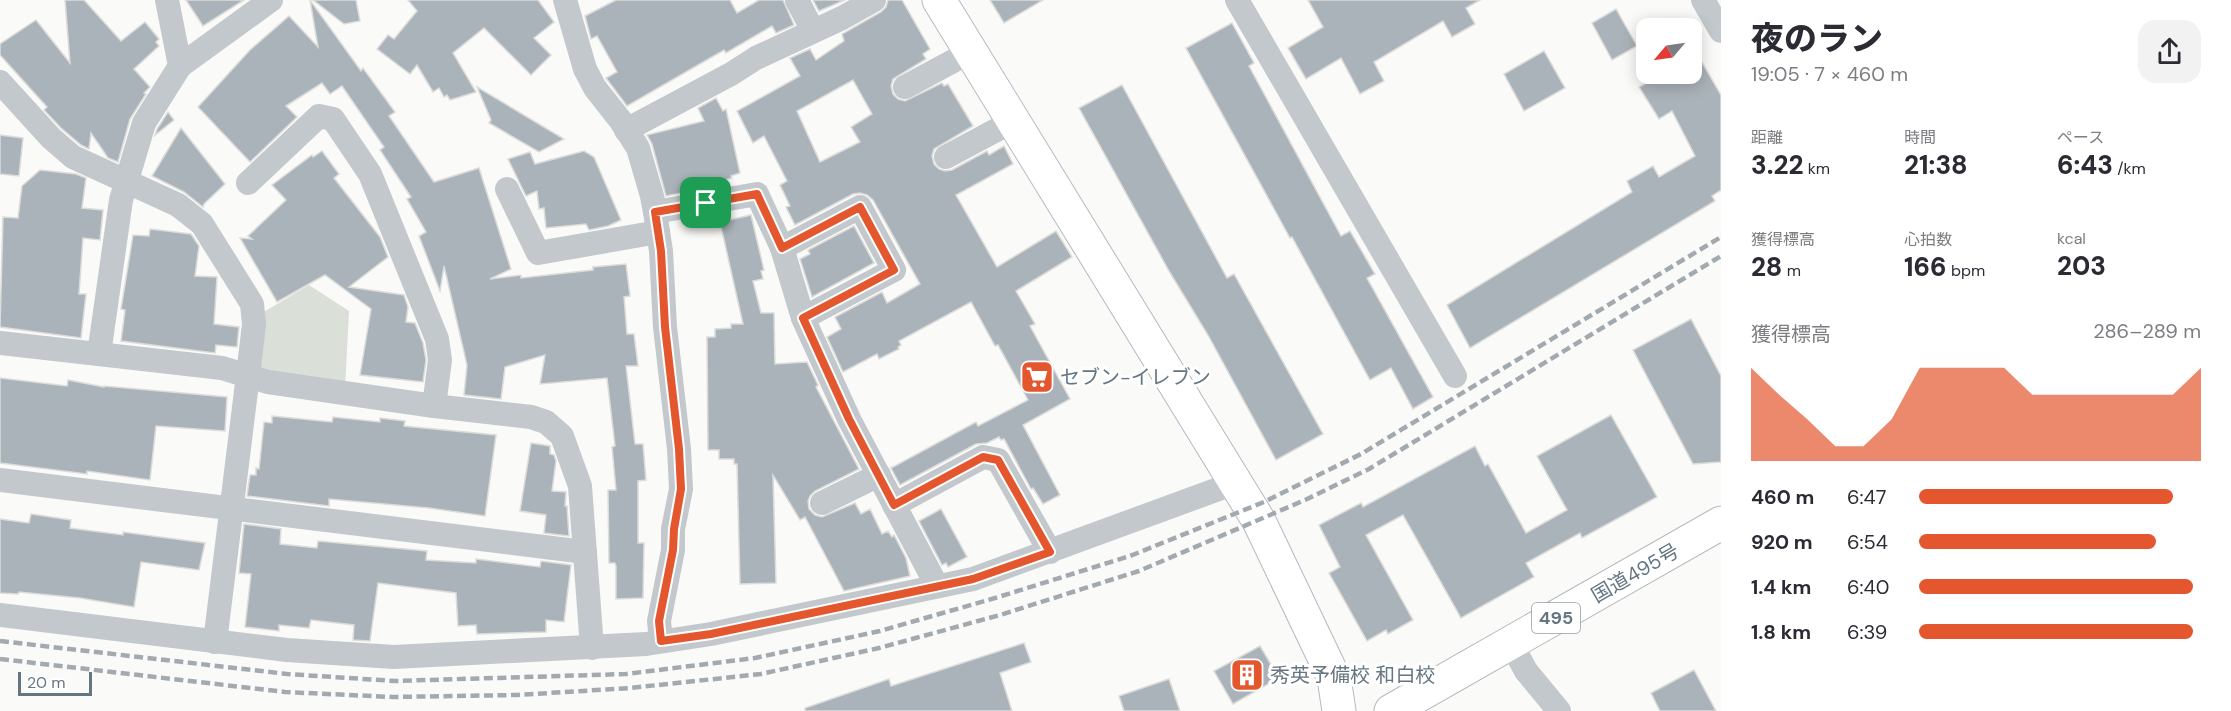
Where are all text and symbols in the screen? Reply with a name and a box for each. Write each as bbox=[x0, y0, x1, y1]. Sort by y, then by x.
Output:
text: 夜のラン bbox=[1751, 17, 1883, 60]
north arrow bbox=[1636, 18, 1702, 84]
map controls bbox=[1636, 18, 1702, 84]
button: share bbox=[2138, 20, 2201, 83]
text: 19:05 · 7 × 460 m bbox=[1751, 61, 1908, 87]
text: 距離 bbox=[1751, 127, 1783, 148]
text: 時間 bbox=[1904, 127, 1936, 148]
text: ペース bbox=[2057, 127, 2104, 148]
text: 3.22 bbox=[1751, 148, 1803, 182]
text: 21:38 bbox=[1904, 148, 1968, 182]
text: 6:43 bbox=[2057, 148, 2113, 182]
text: km bbox=[1803, 158, 1830, 179]
text: /km bbox=[2113, 158, 2146, 179]
pin bbox=[680, 177, 731, 228]
icon: arrive bbox=[689, 186, 722, 219]
text: kcal bbox=[2057, 228, 2086, 249]
text: 獲得標高 bbox=[1751, 229, 1815, 250]
text: 心拍数 bbox=[1904, 229, 1952, 250]
text: 203 bbox=[2057, 249, 2106, 283]
text: 28 bbox=[1751, 250, 1782, 284]
text: 166 bbox=[1904, 250, 1947, 284]
text: m bbox=[1782, 260, 1801, 281]
text: bpm bbox=[1947, 260, 1985, 281]
text: 286–289 m bbox=[2093, 318, 2201, 344]
text: 獲得標高 bbox=[1751, 321, 1831, 347]
supermarket icon: セブン-イレブン bbox=[1019, 359, 1055, 395]
place label: セブン-イレブン bbox=[1060, 364, 1211, 390]
text: 460 m bbox=[1751, 484, 1814, 510]
text: 6:47 bbox=[1847, 484, 1886, 510]
text: 920 m bbox=[1751, 529, 1813, 555]
text: 6:54 bbox=[1847, 529, 1888, 555]
street label: 国道495号 bbox=[1587, 538, 1683, 608]
text: 1.4 km bbox=[1751, 574, 1811, 600]
text: 6:40 bbox=[1847, 574, 1889, 600]
road number: 495 bbox=[1532, 603, 1580, 633]
text: 1.8 km bbox=[1751, 619, 1811, 645]
text: 6:39 bbox=[1847, 619, 1887, 645]
building icon: 秀英予備校 和白校 bbox=[1229, 657, 1265, 693]
place label: 秀英予備校 和白校 bbox=[1270, 662, 1435, 688]
scale bar bbox=[18, 669, 92, 696]
text: 20 m bbox=[27, 672, 66, 693]

